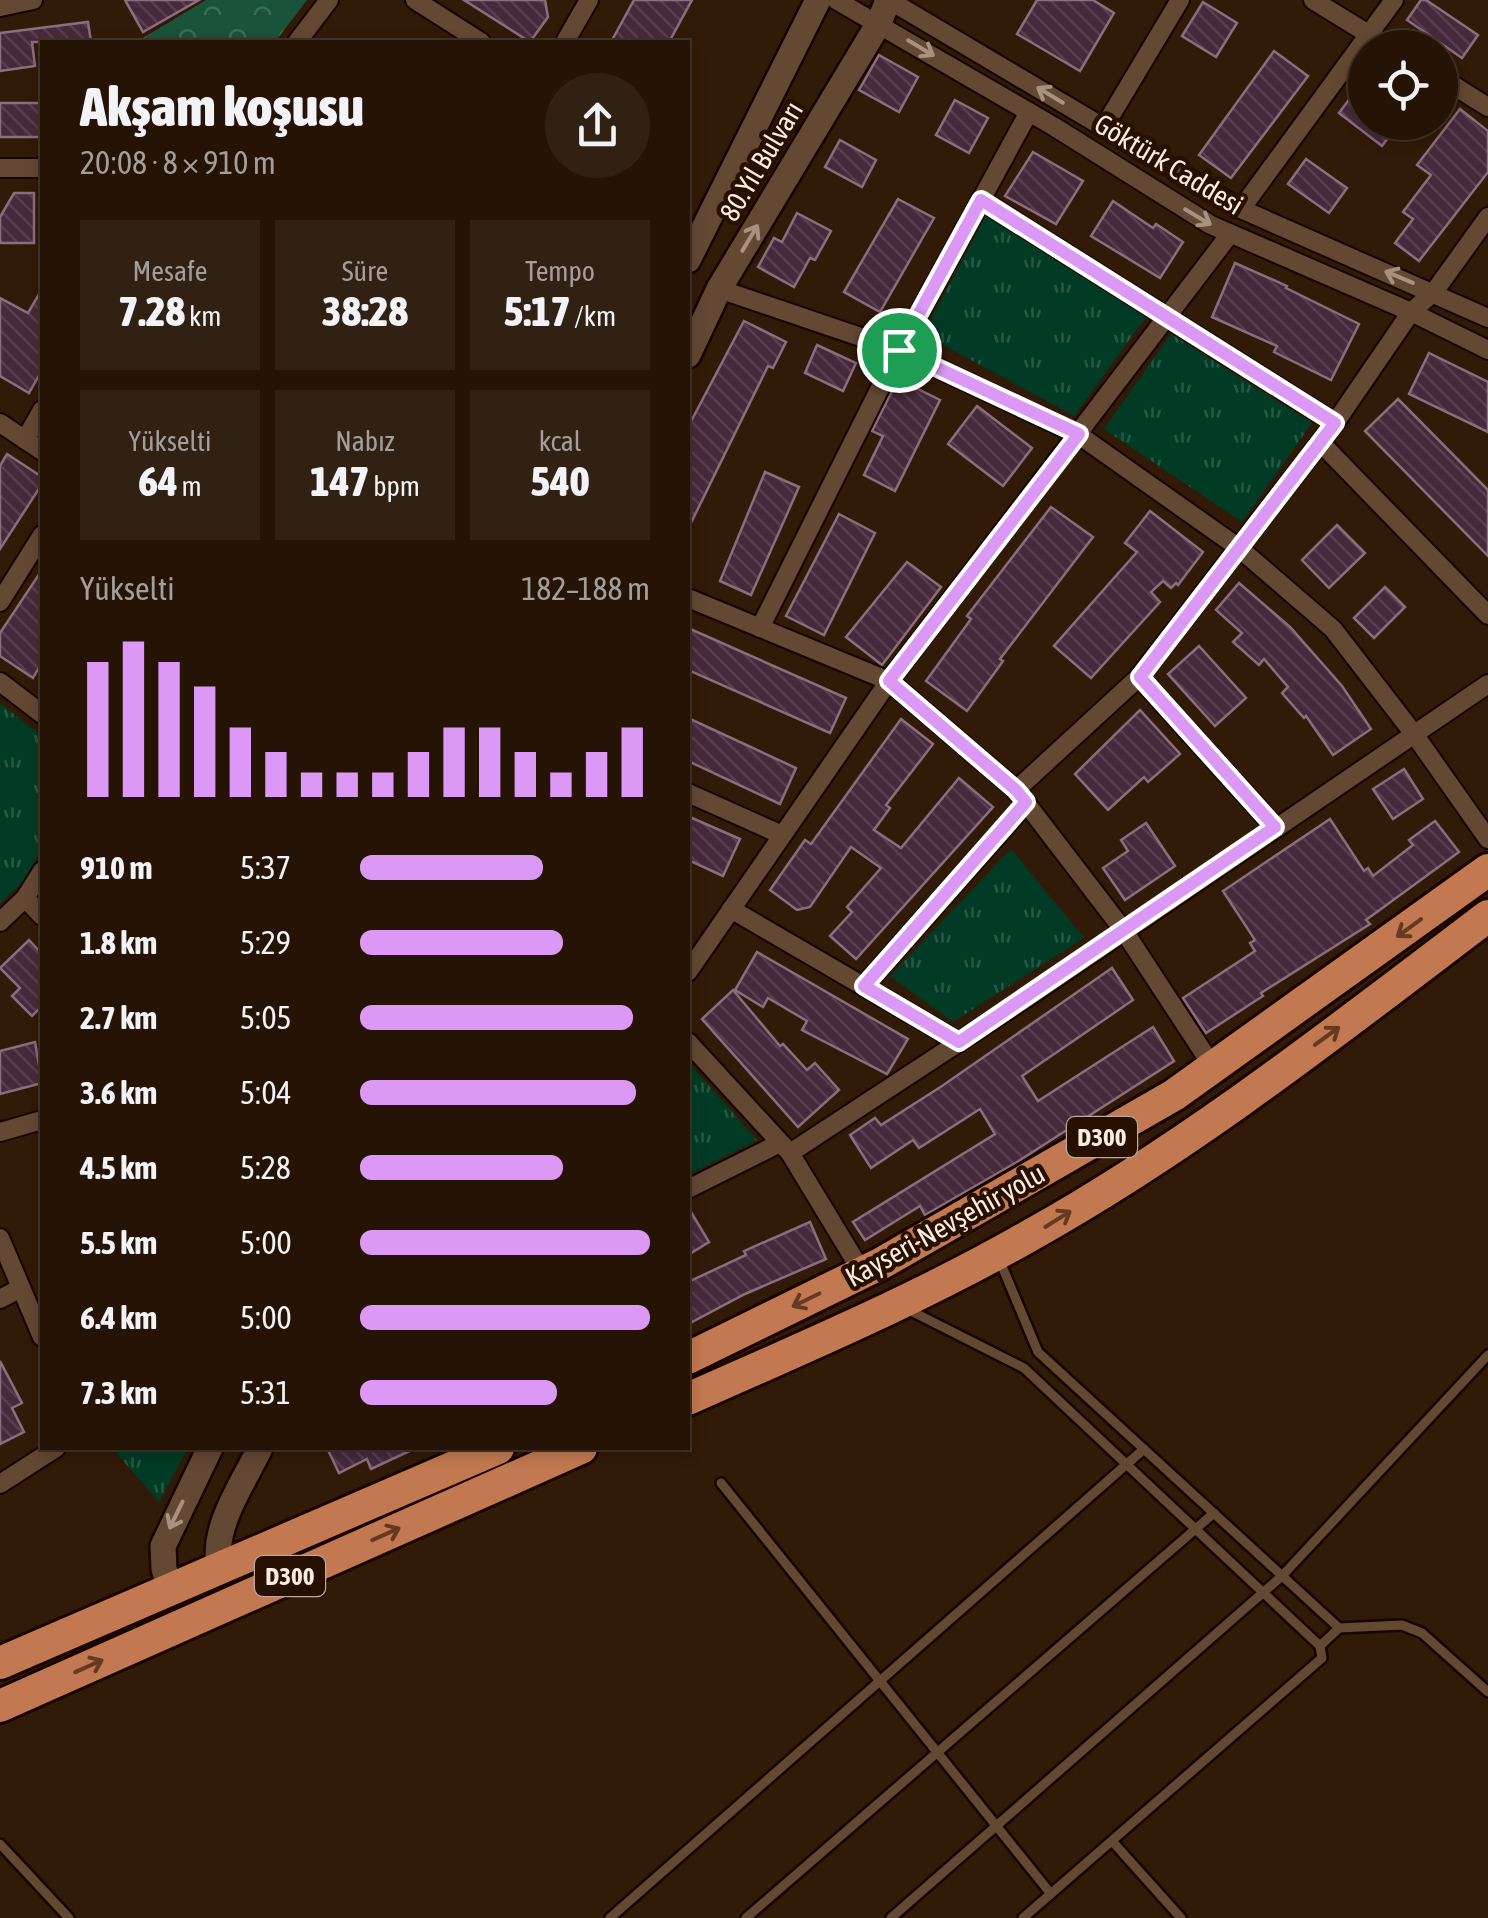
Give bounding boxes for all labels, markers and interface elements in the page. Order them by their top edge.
map controls [1348,30,1458,140]
button: locate [1348,30,1458,140]
one-way arrow [906,38,935,58]
button: share [545,73,650,178]
text: Akşam koşusu [80,75,364,138]
one-way arrow [1036,85,1065,105]
street label: 80.Yıl Bulvarı [713,96,809,226]
street label: Göktürk Caddesi [1089,107,1249,221]
text: 20:08 · 8 × 910 m [80,144,276,181]
one-way arrow [1183,207,1212,227]
one-way arrow [740,224,760,253]
text: Mesafe [133,255,207,287]
text: Süre [342,255,388,287]
text: Tempo [525,255,595,287]
one-way arrow [1385,267,1415,285]
text: 7.28 [118,287,185,335]
text: 38:28 [322,287,408,335]
text: 5:17 [504,287,570,335]
text: km [185,300,222,332]
text: /km [570,300,616,332]
pin [857,308,942,393]
icon: arrive [872,323,927,378]
text: Yükselti [129,425,211,457]
text: Nabız [335,425,395,457]
text: kcal [539,425,581,457]
text: 64 [138,457,178,505]
text: 147 [310,457,369,505]
text: 540 [530,457,590,505]
text: m [178,470,202,502]
text: bpm [369,470,420,502]
text: Yükselti [80,570,175,607]
text: 182–188 m [521,570,650,607]
text: 910 m [80,849,153,886]
text: 5:37 [240,849,291,886]
one-way arrow [1396,917,1424,938]
text: 1.8 km [80,924,157,961]
text: 5:29 [240,924,291,961]
text: 2.7 km [80,999,157,1036]
text: 5:05 [240,999,291,1036]
one-way arrow [1313,1026,1340,1047]
text: 3.6 km [80,1074,157,1111]
text: 5:04 [240,1074,291,1111]
road number: D300 [1067,1117,1137,1157]
text: 4.5 km [80,1149,157,1186]
text: 5:28 [240,1149,291,1186]
street label: Kayseri-Nevşehir yolu [840,1157,1050,1293]
one-way arrow [1043,1208,1072,1229]
text: 5.5 km [80,1224,157,1261]
text: 5:00 [240,1224,291,1261]
one-way arrow [792,1291,822,1310]
text: 6.4 km [80,1299,157,1336]
text: 5:00 [240,1299,291,1336]
text: 7.3 km [80,1374,157,1411]
text: 5:31 [240,1374,291,1411]
one-way arrow [166,1500,185,1529]
one-way arrow [370,1524,401,1542]
road number: D300 [255,1556,325,1596]
one-way arrow [73,1655,103,1674]

